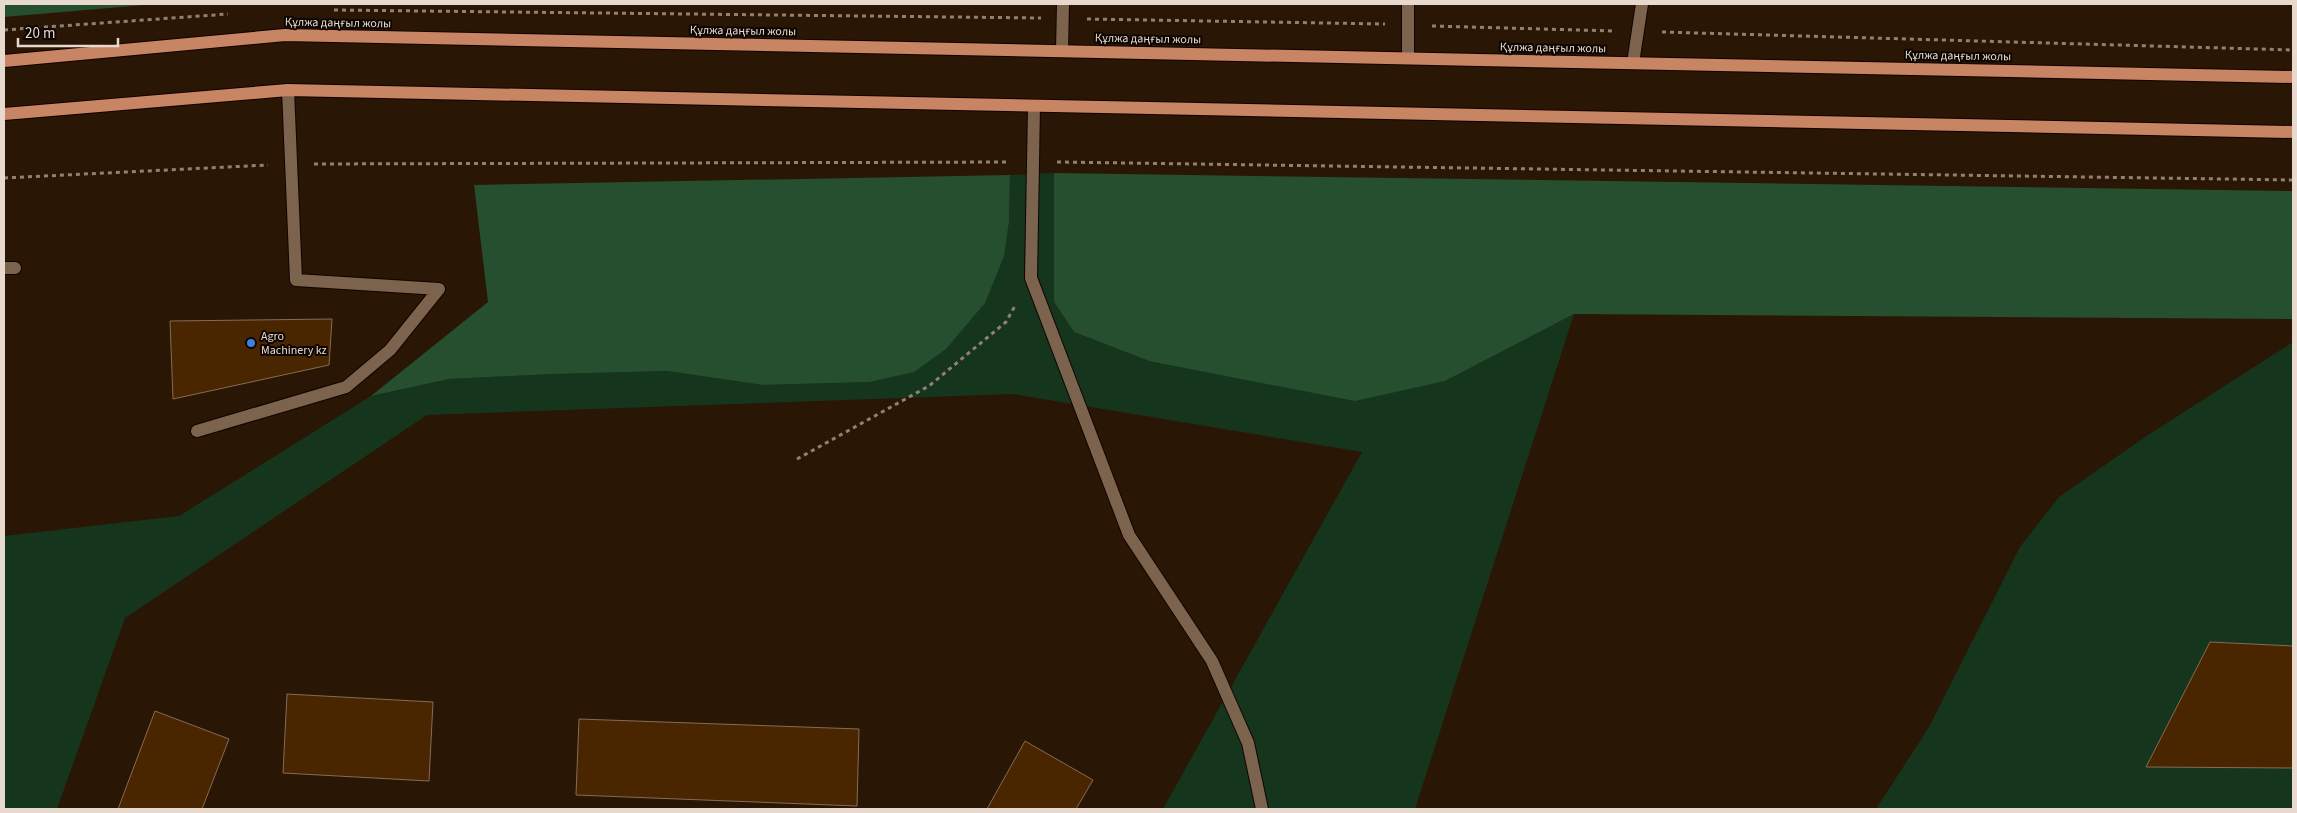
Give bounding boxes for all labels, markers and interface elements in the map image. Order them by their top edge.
street label: Құлжа даңғыл жолы [285,14,391,32]
scale bar [18,15,118,47]
street label: Құлжа даңғыл жолы [690,22,796,40]
text: 20 m [25,23,55,44]
street label: Құлжа даңғыл жолы [1095,30,1201,48]
street label: Құлжа даңғыл жолы [1500,39,1606,57]
street label: Құлжа даңғыл жолы [1905,47,2011,65]
place label: Agro Machinery kz [261,328,327,359]
marker: Agro Machinery kz [245,337,257,349]

